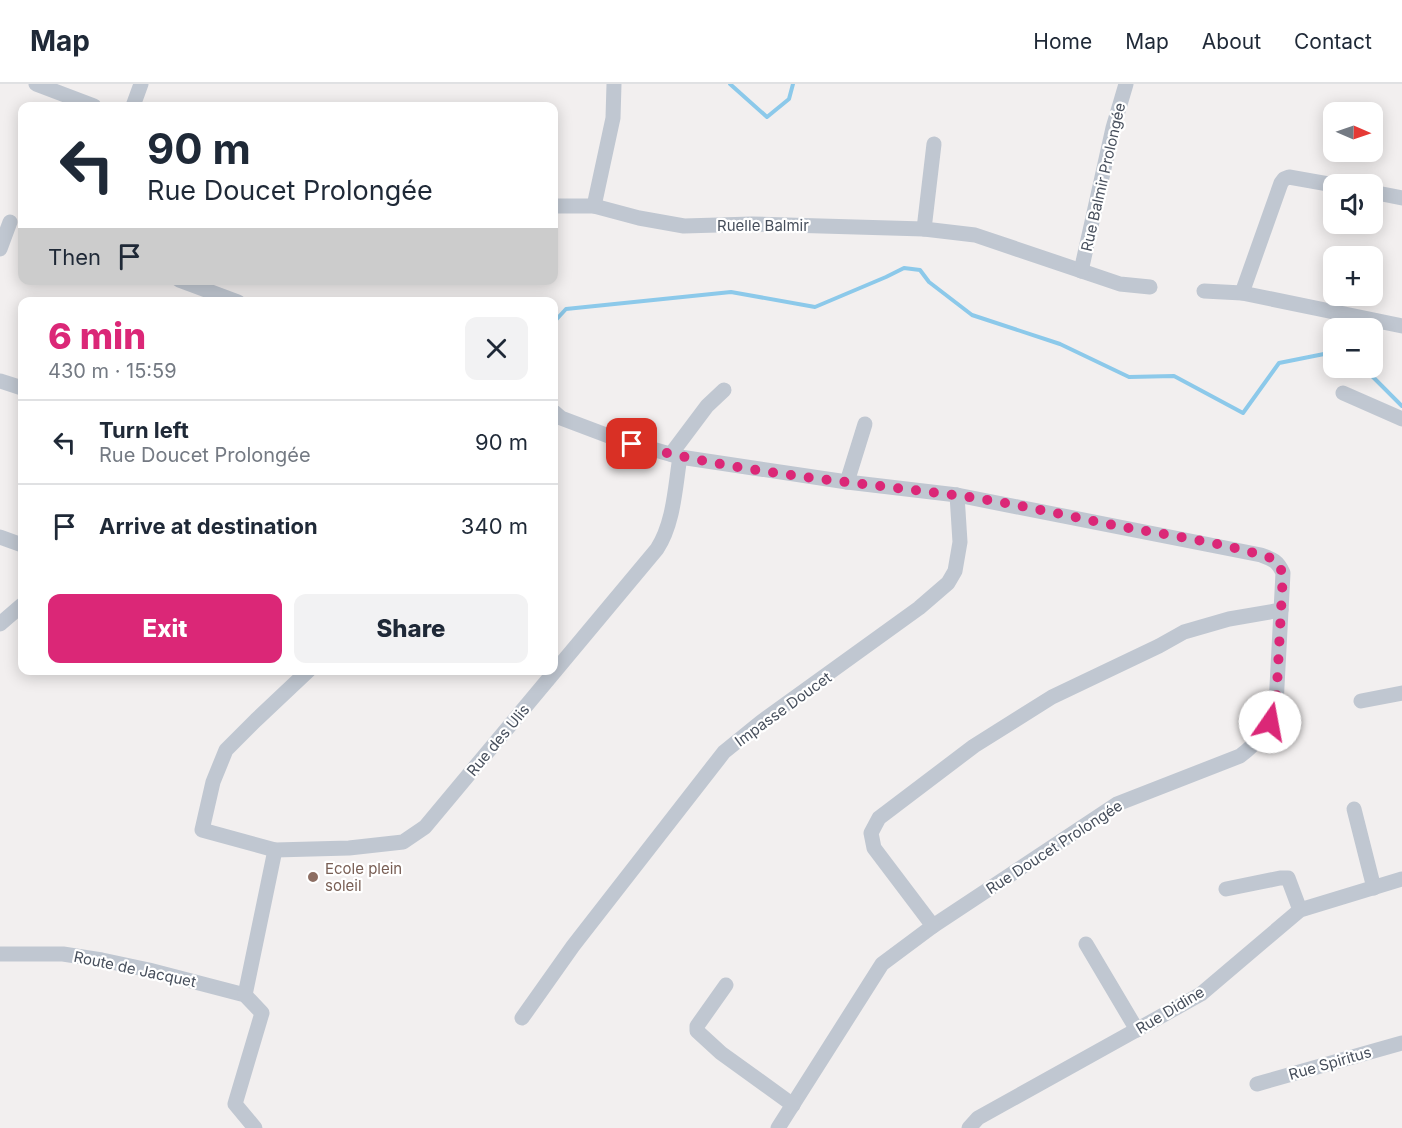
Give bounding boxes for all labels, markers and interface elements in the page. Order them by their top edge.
text: Map [30,24,90,58]
text: Home [1033,29,1092,54]
text: Map [1125,29,1169,54]
text: About [1202,29,1261,54]
text: Contact [1294,29,1372,54]
street label: Rue Balmir Prolongée [1077,101,1129,253]
north arrow [1323,102,1383,162]
map controls [1323,102,1383,378]
text: 90 m [147,123,251,174]
icon: left [48,126,126,204]
text: Rue Doucet Prolongée [147,174,433,207]
button: sound [1323,174,1383,234]
street label: Ruelle Balmir [717,216,809,235]
icon: arrive [113,240,146,273]
text: Then [48,244,101,270]
button: + [1323,246,1383,306]
text: 6 min [48,314,146,358]
button: close [465,317,528,380]
button: − [1323,318,1383,378]
text: 430 m · 15:59 [48,359,177,383]
text: Turn left [99,417,189,443]
pin [606,418,657,469]
icon: left [48,426,81,459]
icon: arrive [615,427,648,460]
text: 90 m [475,429,528,455]
text: Rue Doucet Prolongée [99,443,311,467]
icon: arrive [48,510,81,543]
text: Arrive at destination [99,513,318,539]
text: 340 m [461,513,528,539]
button: Exit [48,594,282,663]
button: Share [294,594,528,663]
street label: Impasse Doucet [731,668,835,750]
position arrow [1238,690,1302,754]
street label: Rue des Ulis [462,700,534,780]
street label: Rue Doucet Prolongée [982,796,1126,898]
place label: Ecole plein soleil [325,859,402,895]
marker: Ecole plein soleil [306,870,320,884]
street label: Route de Jacquet [72,947,198,991]
street label: Rue Didine [1132,982,1208,1038]
street label: Rue Spiritus [1286,1042,1374,1084]

